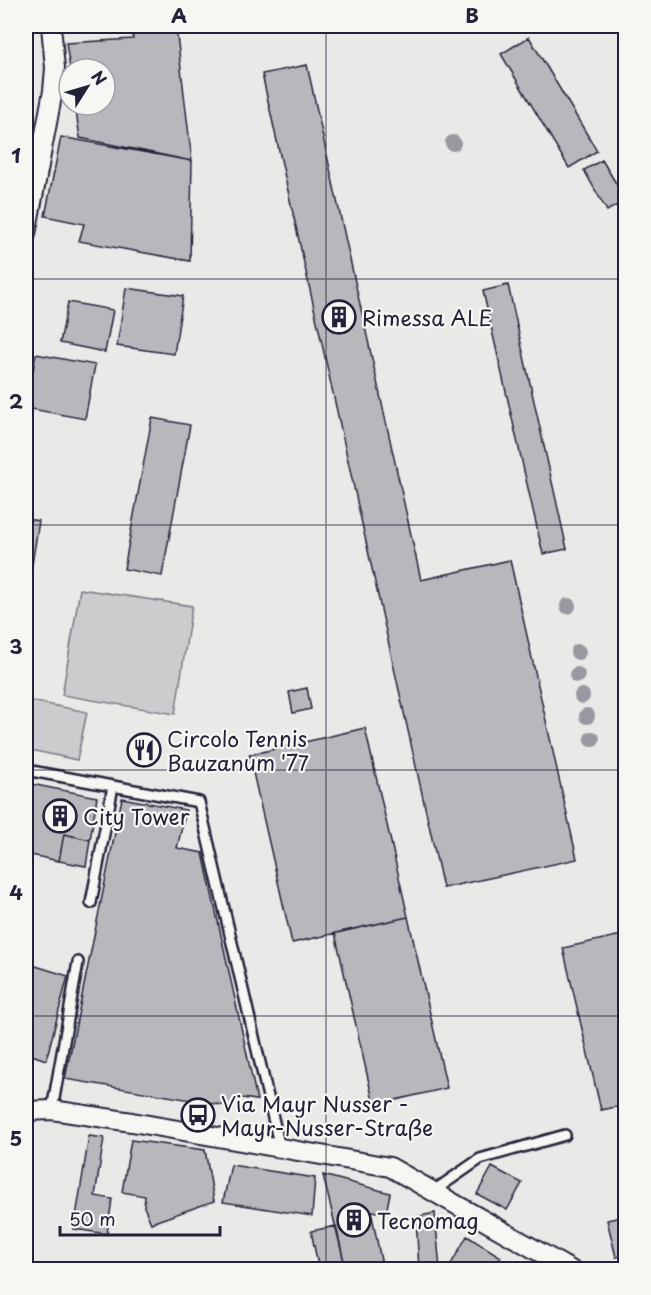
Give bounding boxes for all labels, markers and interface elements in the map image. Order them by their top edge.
text: A [171,0,187,30]
text: B [465,0,479,30]
north arrow [57,57,117,117]
text: N [86,65,113,90]
text: 1 [11,140,21,170]
building icon: Rimessa ALE [321,299,357,335]
place label: Rimessa ALE [362,301,492,333]
text: 2 [9,386,23,416]
text: 3 [9,631,23,661]
place label: Circolo Tennis Bauzanum '77 [167,722,309,778]
restaurant icon: Circolo Tennis Bauzanum '77 [126,732,162,768]
building icon: City Tower [42,798,78,834]
place label: City Tower [83,800,190,832]
text: 4 [9,877,23,907]
place label: Via Mayr Nusser - Mayr-Nusser-Straße [221,1087,433,1143]
bus stop icon: Via Mayr Nusser - Mayr-Nusser-Straße [180,1097,216,1133]
text: 5 [10,1123,22,1153]
scale bar [60,1199,220,1237]
building icon: Tecnomag [336,1202,372,1238]
place label: Tecnomag [377,1204,479,1236]
text: 50 m [69,1205,116,1232]

